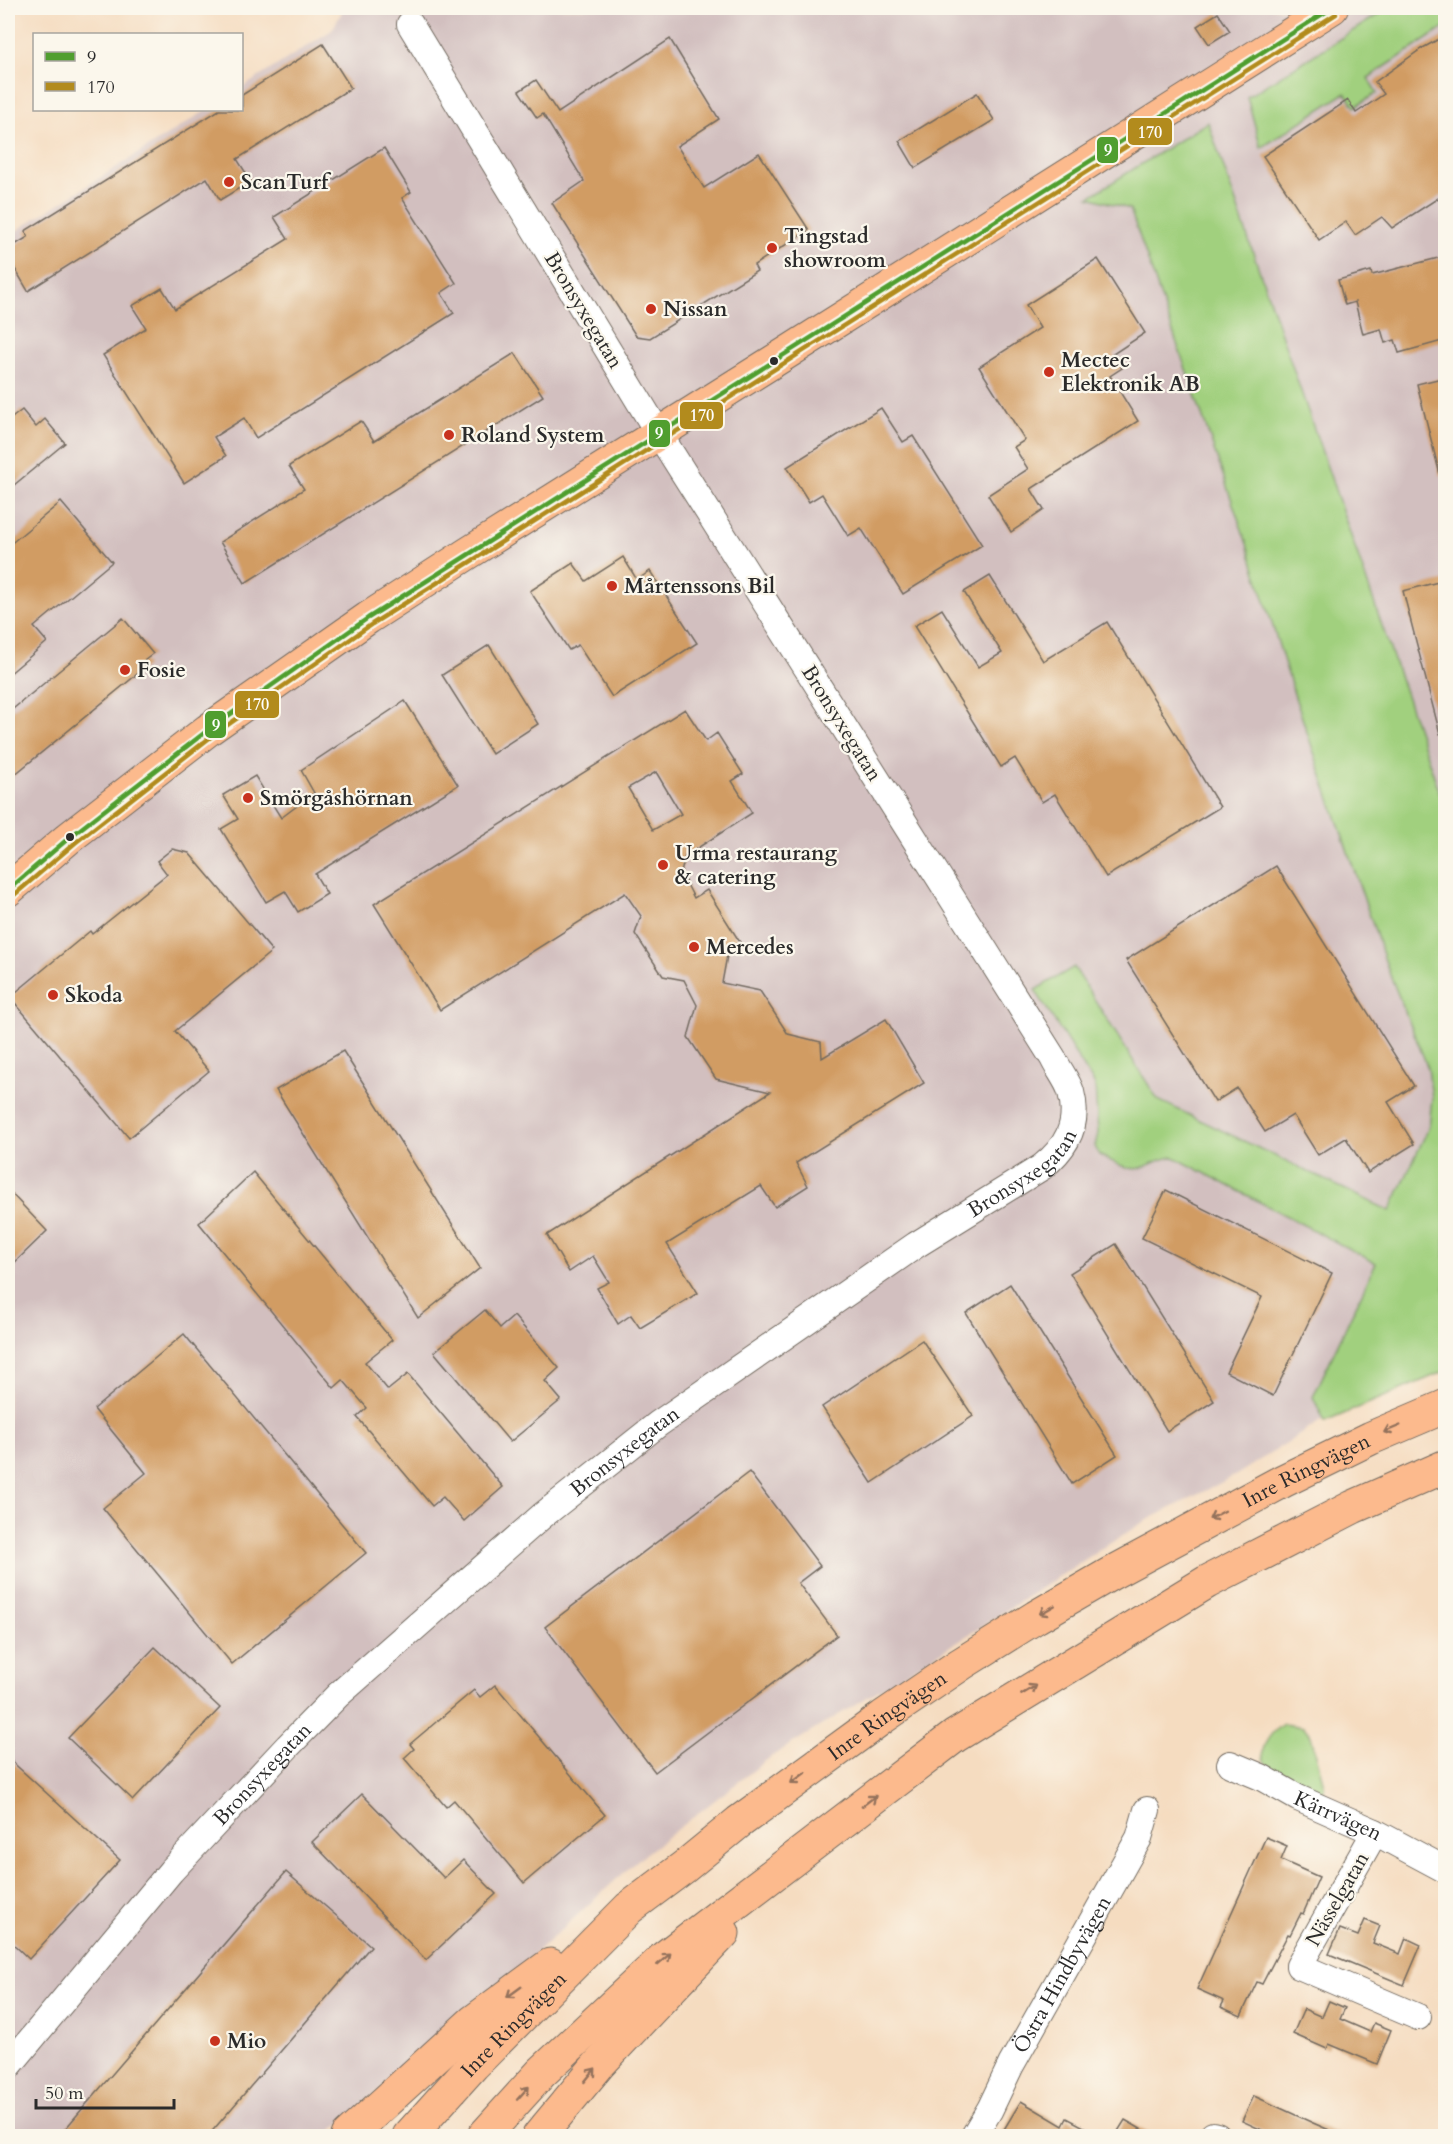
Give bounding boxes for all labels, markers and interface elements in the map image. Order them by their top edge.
legend [33,33,243,111]
text: 9 [87,45,96,70]
text: 170 [87,75,115,100]
line badge: 170 [1127,117,1173,146]
text: 170 [1138,122,1162,144]
line badge: 9 [1096,136,1119,164]
text: 9 [1104,140,1112,162]
place label: ScanTurf [241,168,332,197]
marker: ScanTurf [222,175,236,189]
place label: Tingstad showroom [784,222,886,275]
marker: Tingstad showroom [765,241,779,255]
street label: Bronsyxegatan [537,246,630,374]
place label: Nissan [663,295,728,324]
marker: Nissan [644,302,658,316]
place label: Mectec Elektronik AB [1061,346,1200,399]
unlabelled marker [768,355,780,367]
marker: Mectec Elektronik AB [1042,365,1056,379]
line badge: 170 [679,401,724,430]
text: 170 [690,405,714,427]
line badge: 9 [648,419,671,448]
place label: Roland System [461,421,605,450]
text: 9 [655,423,663,445]
marker: Roland System [442,428,456,442]
place label: Mårtenssons Bil [624,572,775,601]
marker: Mårtenssons Bil [605,579,619,593]
place label: Fosie [137,656,186,685]
street label: Bronsyxegatan [794,660,889,787]
marker: Fosie [118,663,132,677]
line badge: 170 [234,690,280,719]
text: 170 [245,694,269,716]
line badge: 9 [204,710,227,739]
text: 9 [212,715,220,737]
place label: Smörgåshörnan [260,784,413,813]
marker: Smörgåshörnan [241,791,255,805]
unlabelled marker [64,831,76,843]
place label: Urma restaurang & catering [675,839,838,892]
marker: Urma restaurang & catering [656,858,670,872]
place label: Mercedes [706,933,794,962]
marker: Mercedes [687,940,701,954]
place label: Skoda [65,981,123,1010]
marker: Skoda [46,988,60,1002]
street label: Bronsyxegatan [962,1125,1084,1225]
street label: Bronsyxegatan [564,1399,685,1503]
one-way arrow [1383,1424,1401,1435]
street label: Inre Ringvägen [1237,1427,1375,1515]
one-way arrow [1209,1509,1226,1521]
one-way arrow [1039,1605,1056,1617]
street label: Inre Ringvägen [822,1664,953,1768]
one-way arrow [1020,1684,1037,1696]
street label: Bronsyxegatan [207,1716,318,1832]
one-way arrow [791,1772,807,1785]
street label: Kärrvägen [1289,1784,1387,1848]
one-way arrow [860,1795,876,1808]
street label: Nässelgatan [1299,1847,1376,1952]
street label: Östra Hindbyvägen [1007,1891,1118,2059]
one-way arrow [656,1952,672,1965]
street label: Inre Ringvägen [454,1965,573,2084]
one-way arrow [506,1986,522,1998]
place label: Mio [227,2027,266,2056]
marker: Mio [208,2034,222,2048]
one-way arrow [583,2068,597,2083]
scale bar [36,2072,174,2110]
text: 50 m [45,2081,84,2106]
one-way arrow [516,2086,530,2101]

